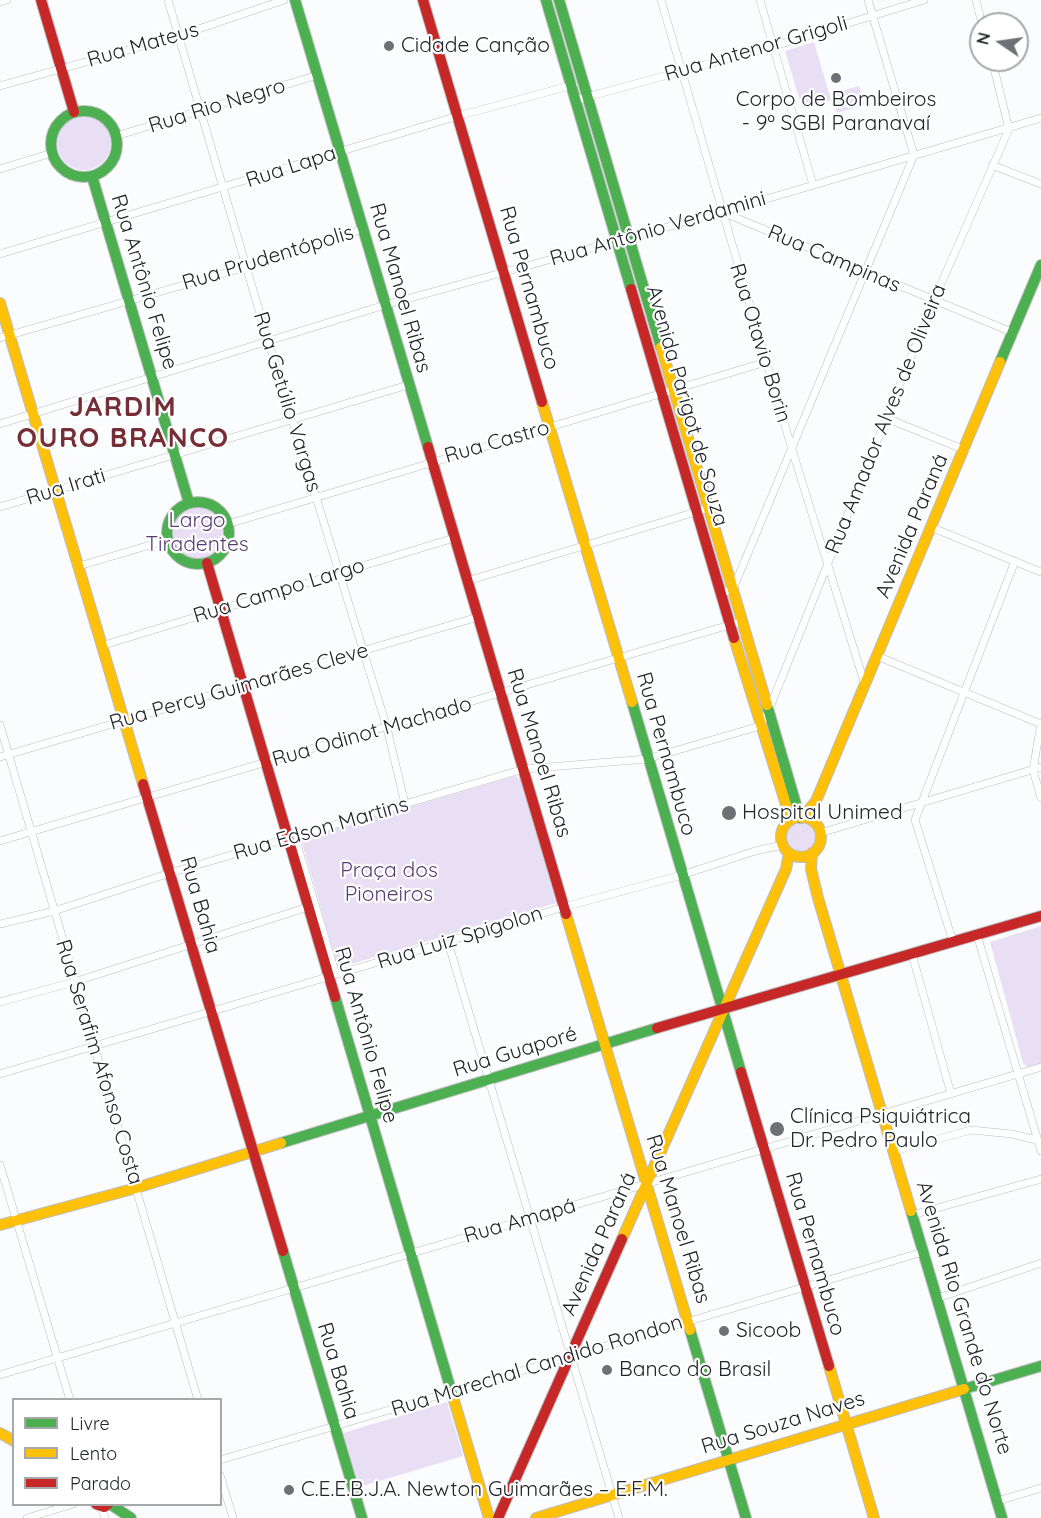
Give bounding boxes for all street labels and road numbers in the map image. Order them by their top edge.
street label: Rua Antenor Grigoli [662,11,850,87]
street label: Rua Mateus [84,17,202,73]
street label: Rua Rio Negro [146,73,288,139]
street label: Rua Lapa [243,141,339,193]
street label: Rua Antônio Verdamini [547,186,769,272]
street label: Rua Antônio Felipe [105,191,183,373]
street label: Rua Manoel Ribas [364,200,436,376]
street label: Rua Pernambuco [494,203,564,373]
street label: Rua Prudentópolis [179,220,357,296]
street label: Rua Campinas [764,220,904,298]
street label: Rua Otavio Borin [724,260,796,426]
street label: Rua Amador Alves de Oliveira [820,280,952,558]
street label: Avenida Parigot de Souza [641,283,733,529]
street label: Rua Getúlio Vargas [248,309,326,495]
street label: Rua Castro [442,415,552,469]
street label: Avenida Paraná [870,450,954,602]
street label: Rua Irati [23,463,109,511]
street label: Rua Campo Largo [190,553,368,629]
street label: Rua Percy Guimarães Cleve [106,638,372,736]
street label: Rua Manoel Ribas [501,665,577,841]
street label: Rua Pernambuco [631,669,701,839]
street label: Rua Odinot Machado [269,691,475,773]
street label: Rua Edson Martins [231,792,411,866]
street label: Rua Bahia [174,854,226,956]
street label: Rua Luiz Spigolon [374,901,546,975]
street label: Rua Serafim Afonso Costa [50,936,148,1188]
street label: Rua Antônio Felipe [329,944,403,1126]
street label: Rua Guaporé [450,1021,580,1083]
street label: Rua Manoel Ribas [640,1131,716,1307]
street label: Avenida Paraná [556,1168,642,1320]
street label: Rua Pernambuco [780,1169,850,1339]
street label: Avenida Rio Grande do Norte [910,1178,1018,1458]
street label: Rua Amapá [461,1193,579,1249]
street label: Rua Marechal Candido Rondon [388,1310,686,1422]
street label: Rua Bahia [311,1320,365,1422]
street label: Rua Souza Naves [698,1386,868,1460]

